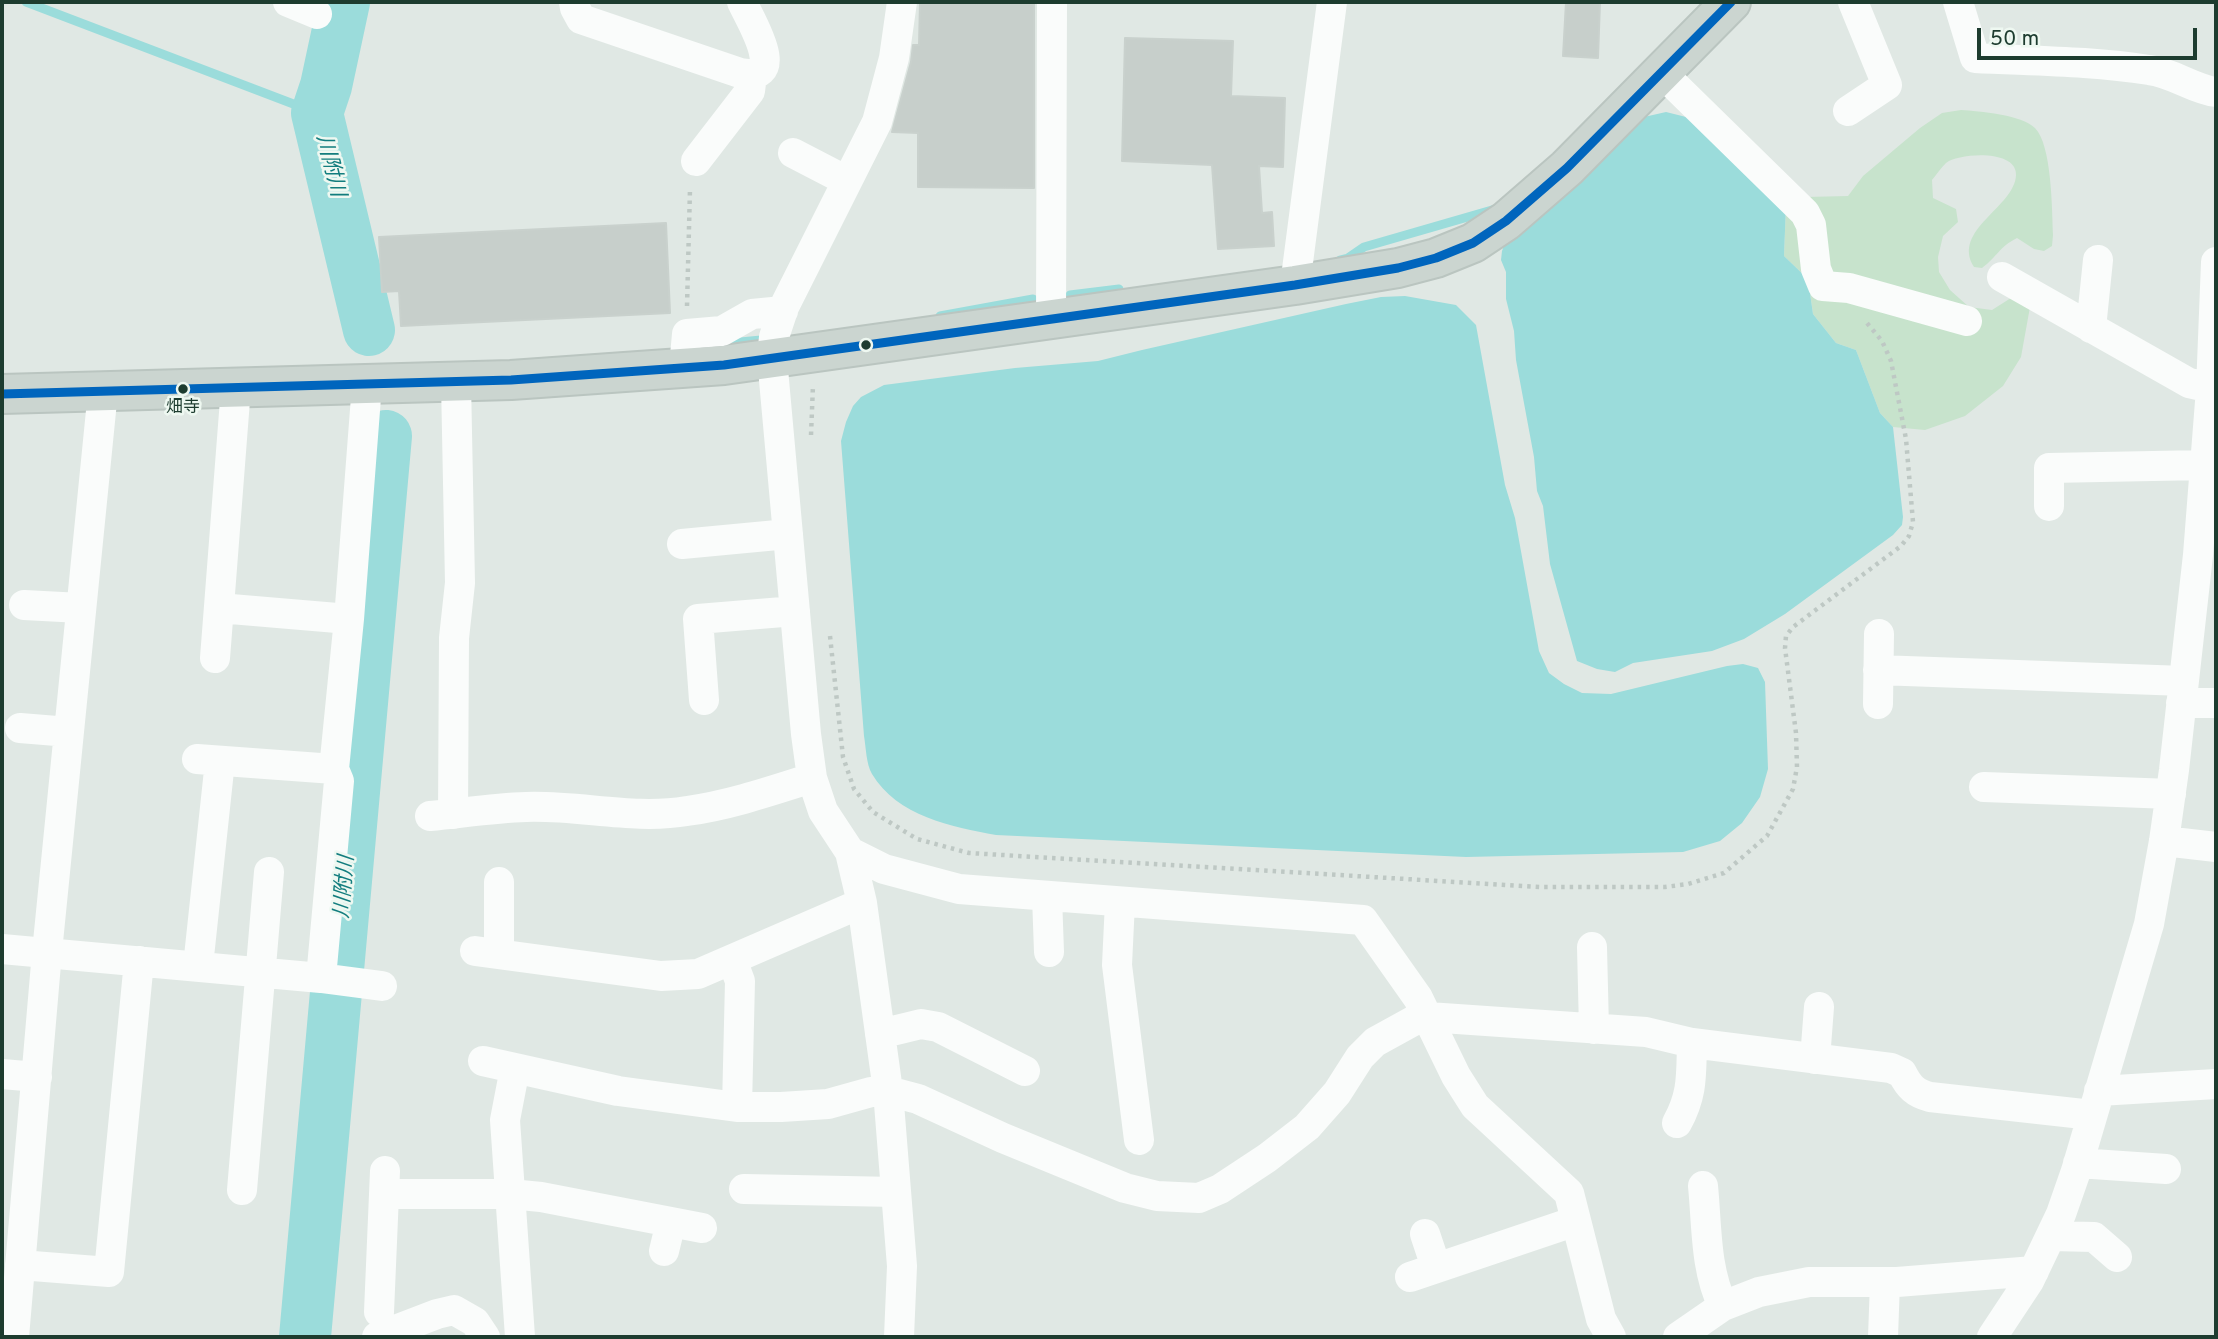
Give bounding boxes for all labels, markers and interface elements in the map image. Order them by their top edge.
scale bar [1980,14,2200,58]
text: 50 m [1990,26,2039,53]
water label: 川附川 [309,132,349,200]
unlabelled marker [859,338,873,352]
marker: 畑寺 [176,382,190,396]
place label: 畑寺 [166,399,200,419]
water label: 川附川 [331,855,361,919]

